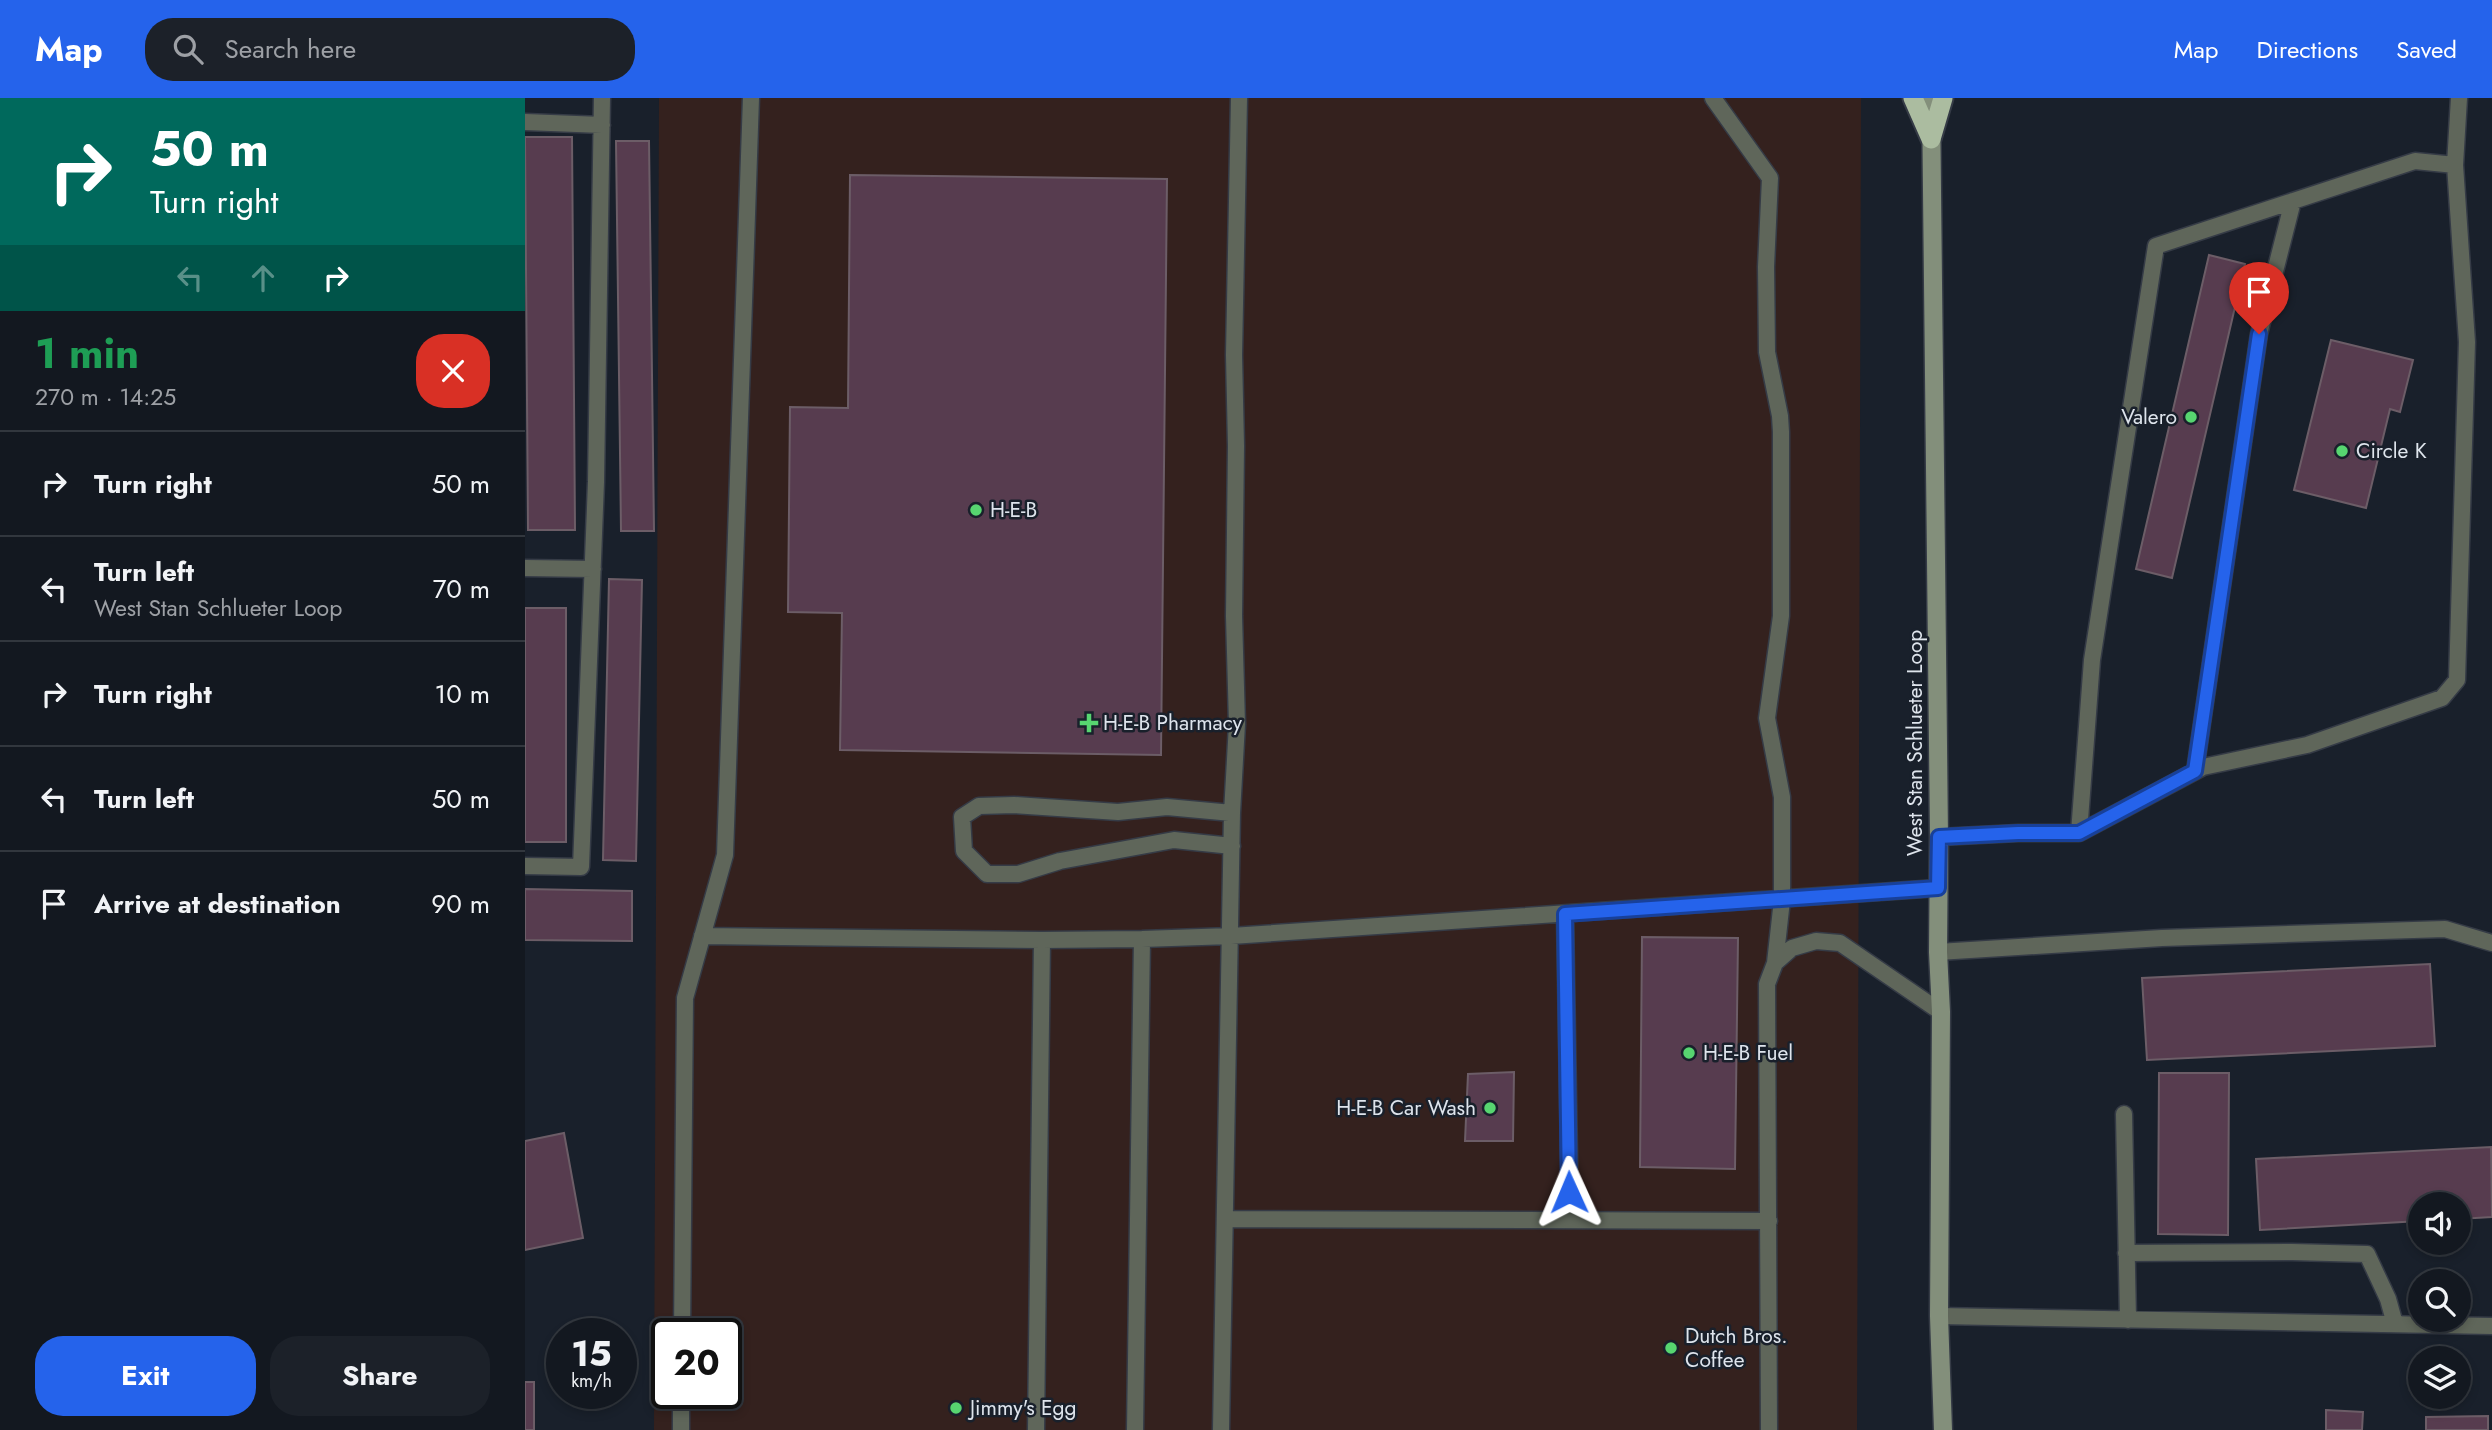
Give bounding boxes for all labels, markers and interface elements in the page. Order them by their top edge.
search box [145,18,635,81]
text: Map [35,26,103,73]
icon: search [169,30,207,68]
text: Search here [225,30,356,68]
text: Map [2174,32,2219,67]
text: Directions [2257,32,2358,67]
text: Saved [2396,32,2457,67]
text: 50 m [150,114,269,184]
icon: right [35,126,126,217]
text: Turn right [150,179,279,225]
icon: left [171,259,209,297]
icon: ahead [244,259,282,297]
icon: right [317,259,355,297]
pin [2229,262,2289,334]
icon: arrive [2240,273,2278,311]
text: 1 min [35,323,139,384]
button: close [416,334,490,408]
text: 270 m · 14:25 [35,380,176,414]
place label: Valero [2121,402,2177,432]
marker: Valero [2183,409,2199,425]
place label: Circle K [2356,436,2427,466]
marker: Circle K [2334,443,2350,459]
icon: right [35,465,73,503]
text: Turn right [94,465,212,503]
text: 50 m [432,465,490,503]
place label: H-E-B [990,495,1037,525]
marker: H-E-B [968,502,984,518]
text: Turn left [94,553,194,591]
icon: left [35,570,73,608]
text: 70 m [433,570,490,608]
text: West Stan Schlueter Loop [94,591,342,625]
street label: West Stan Schlueter Loop [1900,630,1930,856]
icon: right [35,675,73,713]
text: Turn right [94,675,212,713]
text: 10 m [435,675,490,713]
place label: H-E-B Pharmacy [1103,708,1243,738]
marker: H-E-B Pharmacy [1081,715,1097,731]
icon: left [35,780,73,818]
text: Turn left [94,780,194,818]
text: 50 m [432,780,490,818]
icon: arrive [35,885,73,923]
text: Arrive at destination [94,885,341,923]
text: 90 m [431,885,490,923]
place label: H-E-B Fuel [1703,1038,1793,1068]
marker: H-E-B Fuel [1681,1045,1697,1061]
place label: H-E-B Car Wash [1336,1093,1476,1123]
marker: H-E-B Car Wash [1482,1100,1498,1116]
position arrow [1532,1155,1606,1229]
map controls [2408,1192,2471,1409]
button: sound [2408,1192,2471,1255]
button: search [2408,1269,2471,1332]
speed limit sign: 20 [651,1318,742,1409]
place label: Dutch Bros. Coffee [1685,1321,1788,1375]
text: 15 [571,1329,612,1379]
button: Exit [35,1336,256,1416]
button: Share [270,1336,490,1416]
marker: Dutch Bros. Coffee [1663,1340,1679,1356]
button: layers [2408,1346,2471,1409]
text: km/h [571,1368,612,1394]
place label: Jimmy's Egg [967,1393,1077,1423]
marker: Jimmy's Egg [948,1400,964,1416]

